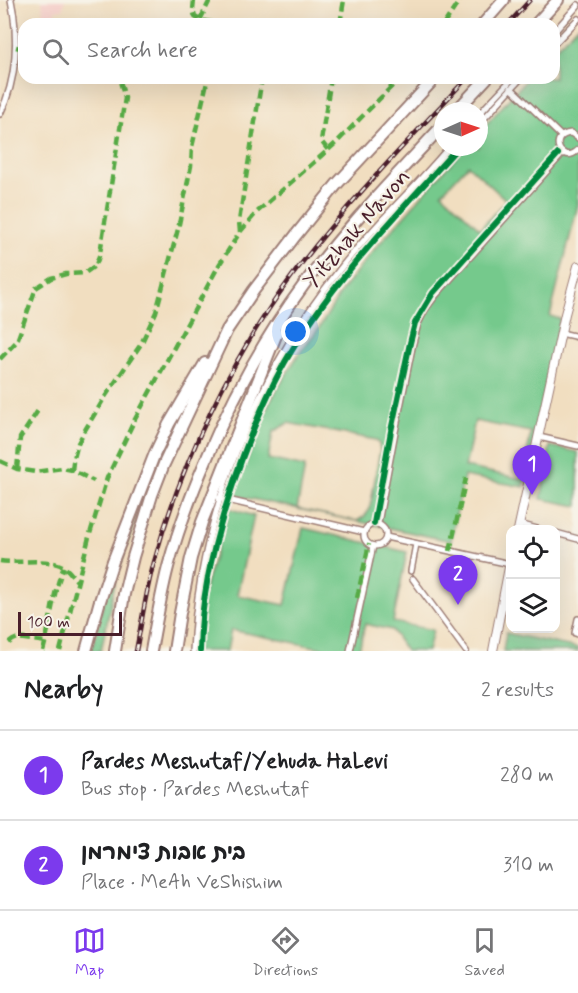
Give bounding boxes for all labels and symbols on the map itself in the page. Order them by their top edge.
north arrow [434,102,488,156]
street label: Yitzhak Navon [296,162,418,296]
your location [281,317,310,346]
pin: 1 [512,446,552,495]
pin: 2 [438,556,478,605]
scale bar [18,609,122,636]

